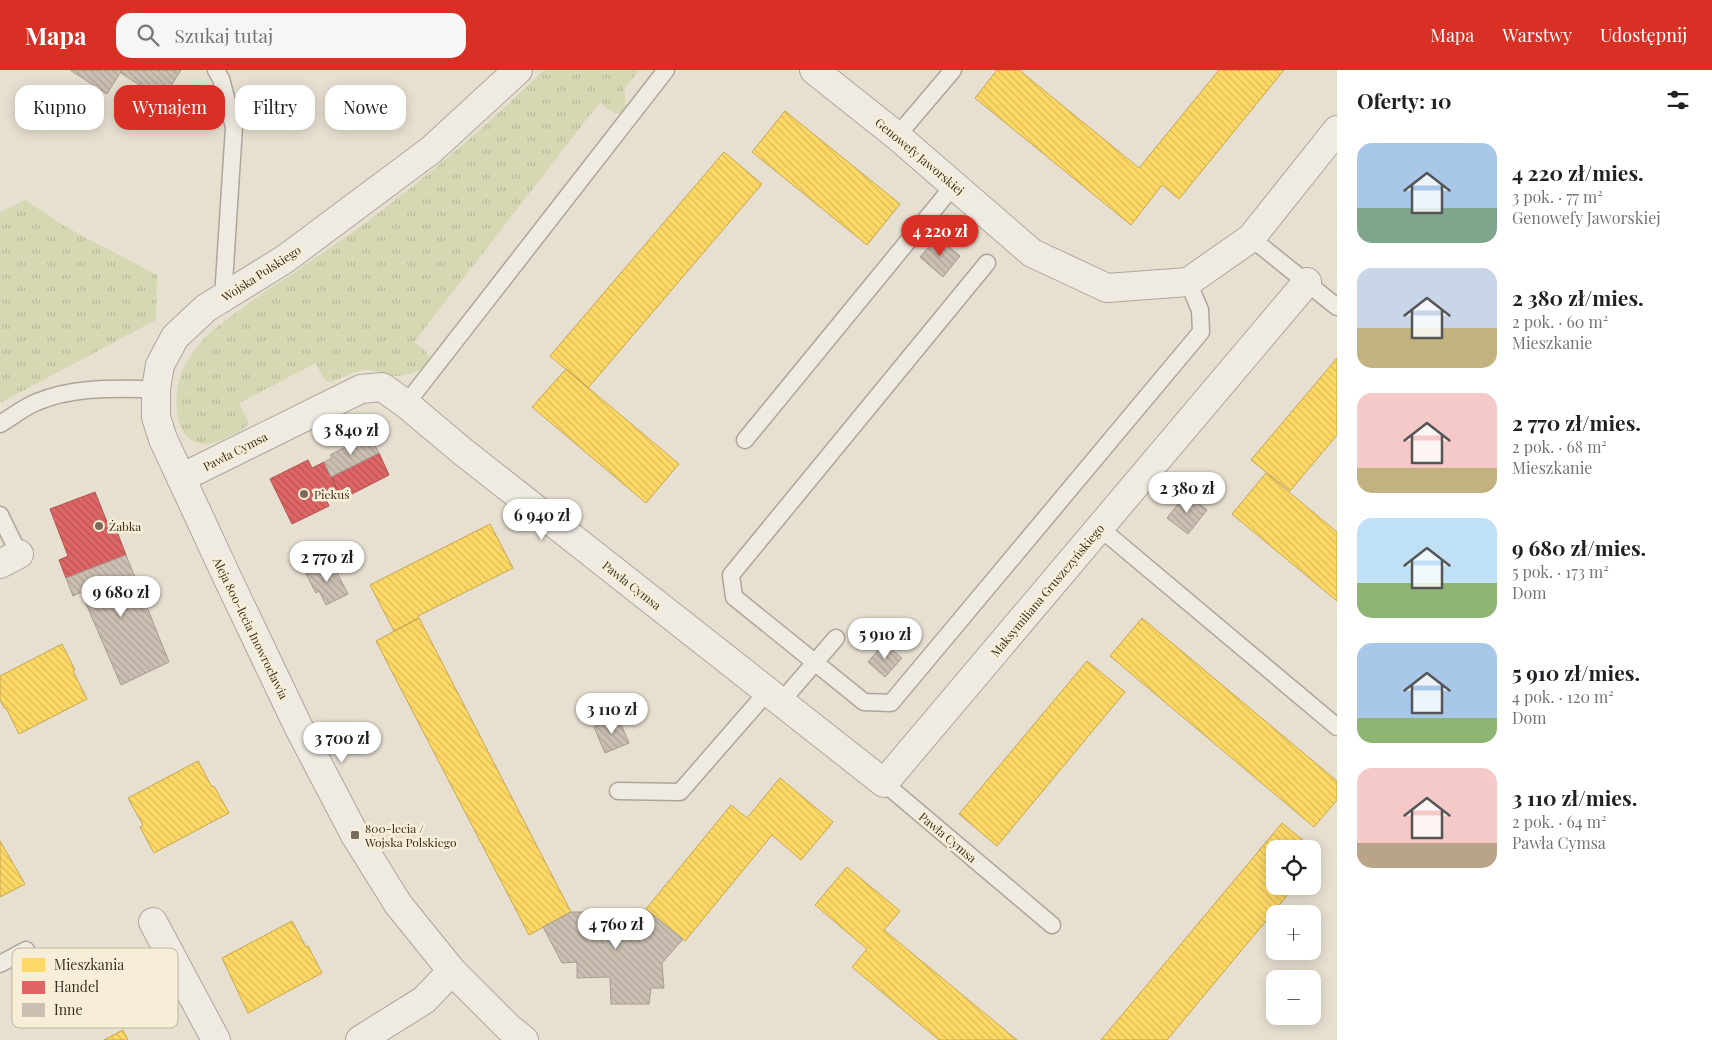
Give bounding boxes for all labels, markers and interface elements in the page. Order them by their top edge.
search box [116,13,466,58]
text: Mapa [25,19,86,51]
icon: search [134,21,162,49]
text: Szukaj tutaj [174,22,273,48]
text: Mapa [1430,23,1474,47]
text: Warstwy [1502,23,1572,47]
text: Udostępnij [1600,23,1687,47]
chip: Kupno [15,85,104,130]
chip: Wynajem [114,85,225,130]
chip: Filtry [235,85,315,130]
chip: Nowe [325,85,406,130]
text: Oferty: 10 [1357,86,1452,114]
icon: filters [1664,86,1692,114]
street label: Genowefy Jaworskiej [872,114,968,198]
text: 4 220 zł/mies. [1512,158,1644,186]
icon: home [1397,163,1457,223]
text: 3 pok. · 77 m² [1512,186,1603,207]
text: Genowefy Jaworskiej [1512,207,1661,228]
pin: 4 220 zł [888,214,992,257]
text: 4 220 zł [912,220,968,241]
street label: Wojska Polskiego [217,241,304,305]
text: 2 380 zł/mies. [1512,283,1644,311]
icon: home [1397,288,1457,348]
text: 2 pok. · 60 m² [1512,311,1608,332]
text: Mieszkanie [1512,332,1592,353]
text: 2 770 zł/mies. [1512,408,1641,436]
icon: home [1397,413,1457,473]
pin: 3 840 zł [299,414,403,456]
text: 3 840 zł [323,419,379,440]
street label: Pawła Cymsa [200,428,270,474]
text: 2 pok. · 68 m² [1512,436,1607,457]
text: Mieszkanie [1512,457,1592,478]
pin: 2 380 zł [1135,472,1239,514]
text: 2 380 zł [1159,477,1215,498]
place label: Piekuś [314,486,350,502]
marker: Piekuś [298,488,310,500]
pin: 6 940 zł [490,498,594,541]
text: 6 940 zł [514,504,570,525]
place label: Żabka [109,518,141,534]
marker: Żabka [93,520,105,532]
street label: Maksymiliana Gruszczyńskiego [987,520,1108,660]
text: 9 680 zł/mies. [1512,533,1646,561]
icon: home [1397,538,1457,598]
pin: 2 770 zł [275,540,379,583]
text: 2 770 zł [300,546,354,567]
street label: Aleja 800-lecia Inowrocławia [209,554,292,701]
street label: Pawła Cymsa [599,557,665,613]
text: 5 pok. · 173 m² [1512,561,1609,582]
pin: 9 680 zł [69,576,173,618]
text: 9 680 zł [92,581,150,602]
text: Dom [1512,582,1547,603]
pin: 5 910 zł [833,618,937,660]
text: 5 910 zł [859,623,911,644]
text: 5 910 zł/mies. [1512,658,1640,686]
icon: home [1397,663,1457,723]
text: 4 pok. · 120 m² [1512,686,1614,707]
pin: 3 110 zł [560,692,664,735]
text: 3 110 zł [587,698,637,719]
text: Dom [1512,707,1547,728]
pin: 3 700 zł [290,722,394,764]
text: 3 700 zł [314,727,370,748]
text: 3 110 zł/mies. [1512,783,1637,811]
icon: home [1397,788,1457,848]
street label: Pawła Cymsa [916,808,980,866]
text: 2 pok. · 64 m² [1512,811,1606,832]
place label: 800-lecia / Wojska Polskiego [364,820,457,850]
marker: 800-lecia / Wojska Polskiego [349,829,361,841]
text: Pawła Cymsa [1512,832,1606,853]
map controls [1266,840,1321,1025]
button: locate [1266,840,1321,895]
button: + [1266,905,1321,960]
pin: 4 760 zł [564,908,668,950]
text: 4 760 zł [589,913,643,934]
legend [12,948,178,1028]
text: Mieszkania [54,955,124,974]
button: − [1266,970,1321,1025]
text: Handel [54,977,99,996]
text: Inne [54,1000,83,1019]

